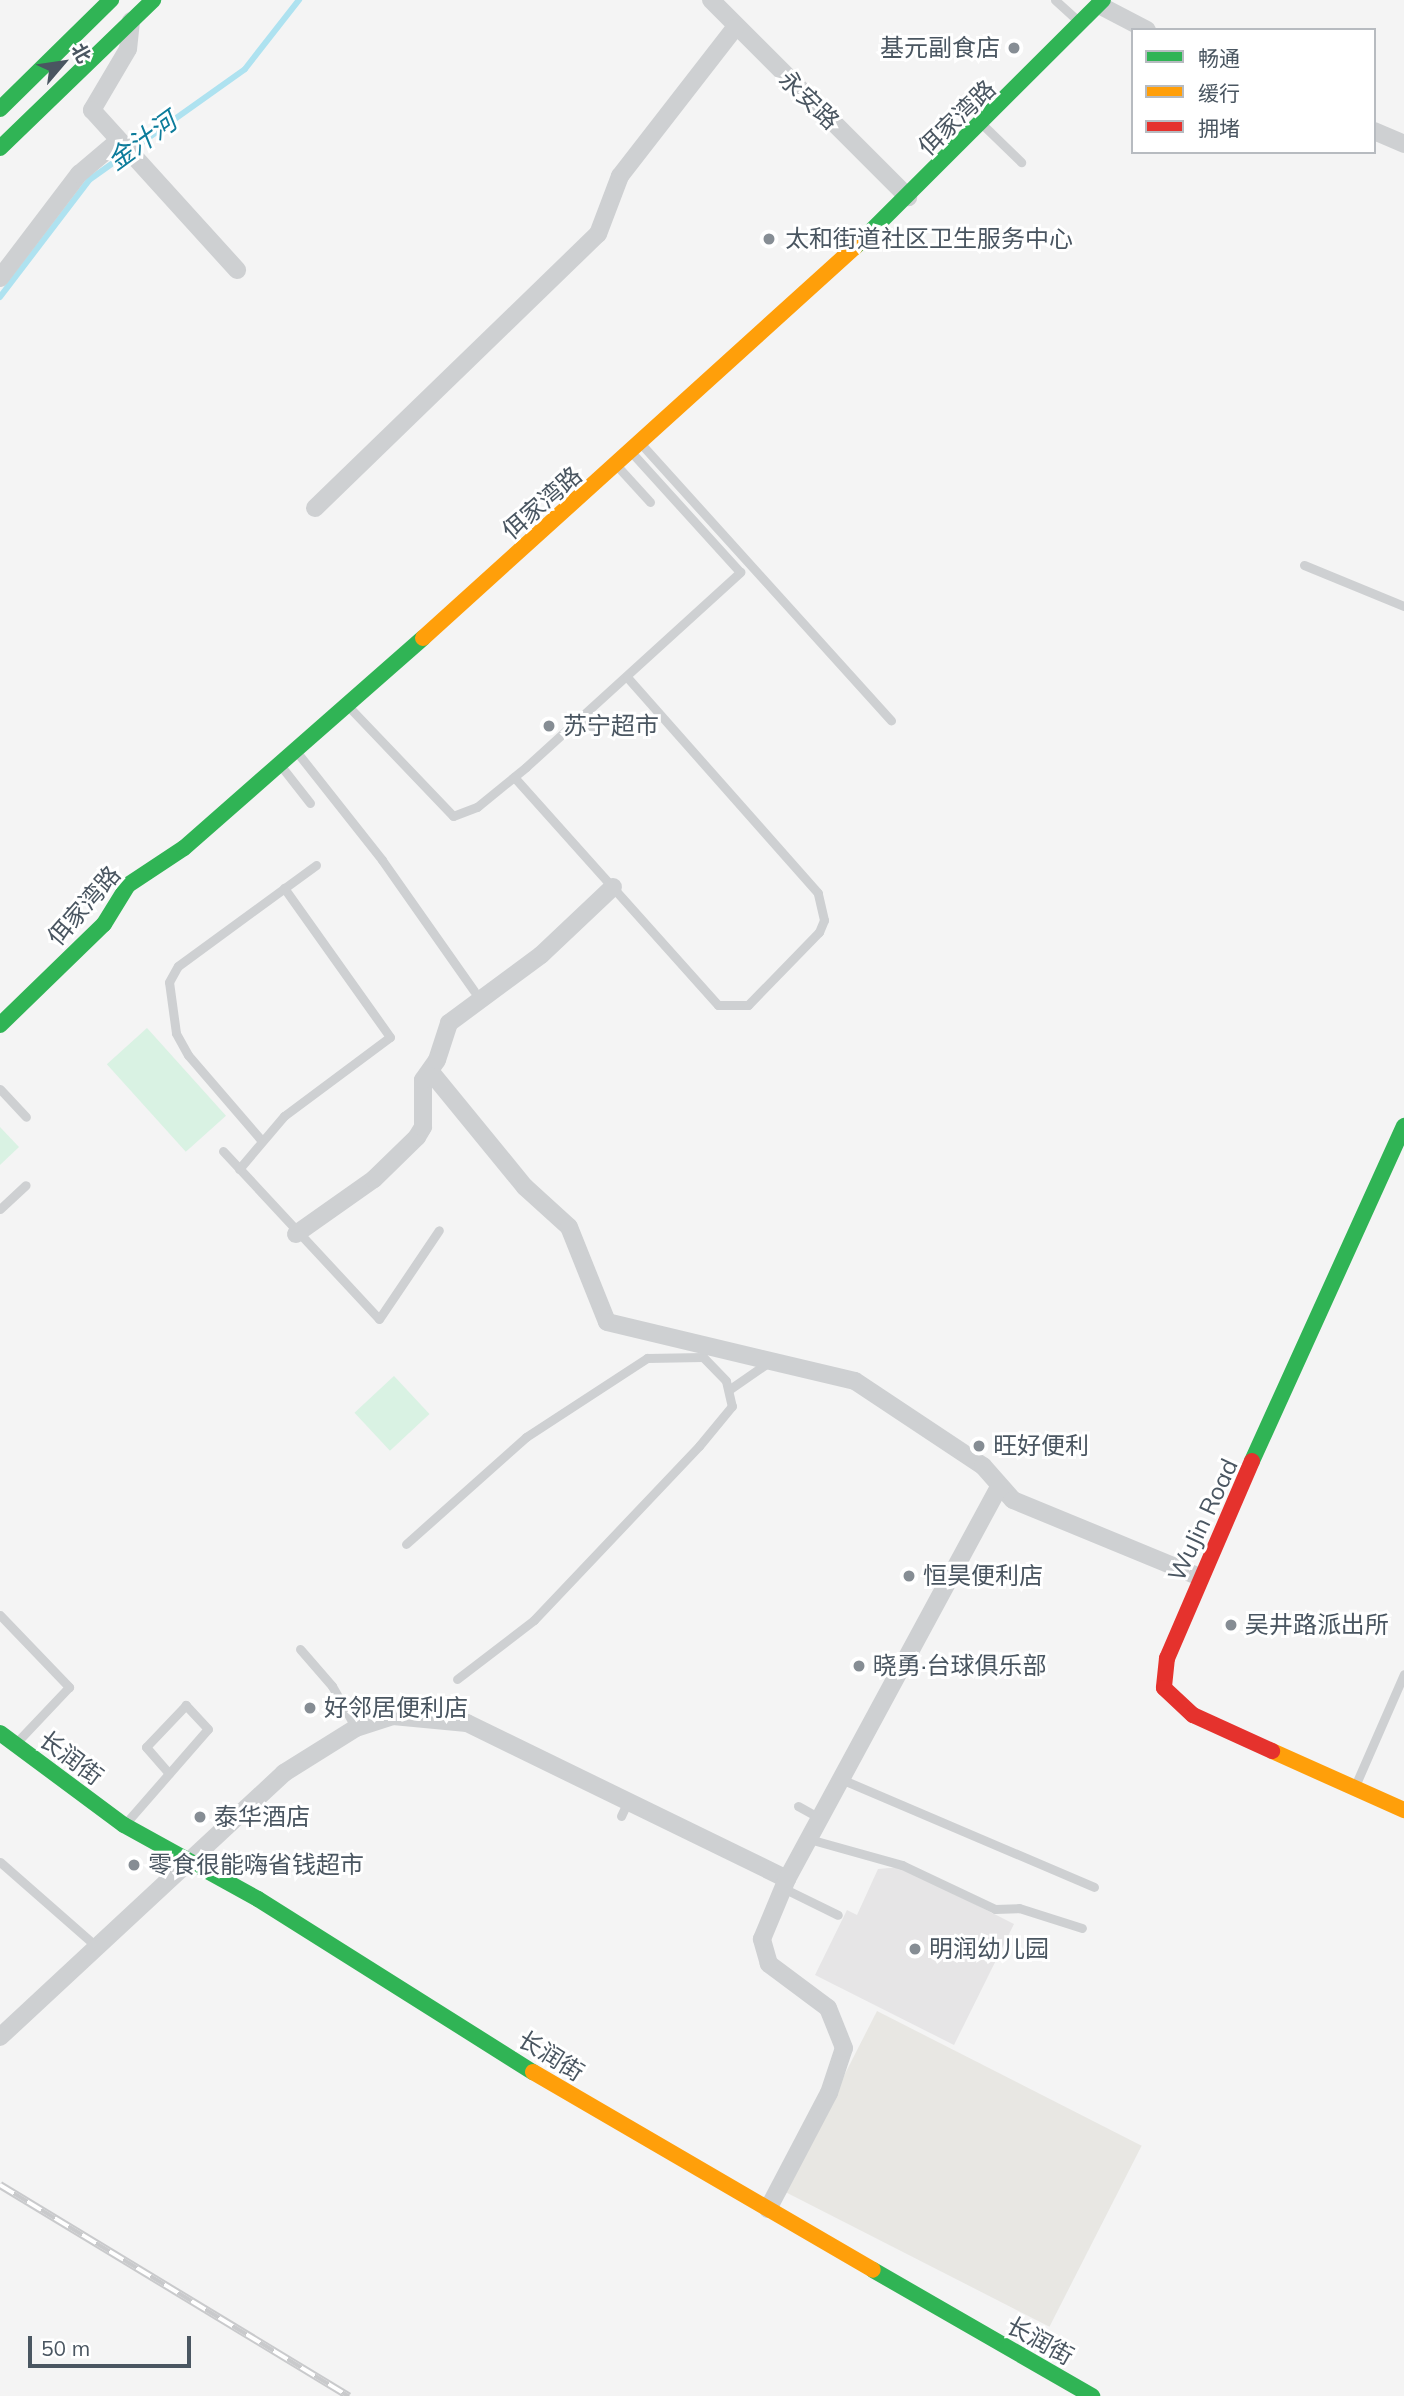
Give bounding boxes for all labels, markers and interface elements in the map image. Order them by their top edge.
north arrow [28,28,98,98]
legend [1131,28,1376,154]
place label: 基元副食店 [880,34,1000,62]
text: 北 [66,39,96,67]
marker: 基元副食店 [1006,40,1022,56]
text: 畅通 [1198,45,1240,71]
street label: 永安路 [773,65,845,135]
street label: 佴家湾路 [912,74,1002,162]
text: 缓行 [1198,80,1240,106]
water label: 金汁河 [101,105,183,177]
text: 拥堵 [1198,115,1240,141]
place label: 太和街道社区卫生服务中心 [785,225,1073,253]
marker: 太和街道社区卫生服务中心 [759,229,779,249]
street label: 佴家湾路 [496,461,588,545]
place label: 苏宁超市 [563,712,659,740]
marker: 苏宁超市 [541,718,557,734]
street label: 佴家湾路 [42,860,126,952]
place label: 旺好便利 [993,1432,1089,1460]
marker: 旺好便利 [971,1438,987,1454]
street label: WuJin Road [1162,1454,1244,1586]
place label: 恒昊便利店 [923,1562,1043,1590]
marker: 恒昊便利店 [901,1568,917,1584]
place label: 吴井路派出所 [1245,1611,1389,1639]
marker: 吴井路派出所 [1223,1617,1239,1633]
place label: 晓勇·台球俱乐部 [873,1652,1047,1680]
marker: 晓勇·台球俱乐部 [851,1658,867,1674]
place label: 好邻居便利店 [324,1694,468,1722]
marker: 好邻居便利店 [302,1700,318,1716]
street label: 长润街 [34,1725,108,1791]
place label: 泰华酒店 [214,1803,310,1831]
marker: 泰华酒店 [192,1809,208,1825]
place label: 零食很能嗨省钱超市 [148,1851,364,1879]
marker: 零食很能嗨省钱超市 [126,1857,142,1873]
place label: 明润幼儿园 [929,1935,1049,1963]
marker: 明润幼儿园 [907,1941,923,1957]
street label: 长润街 [513,2025,589,2087]
street label: 长润街 [1002,2311,1078,2371]
scale bar [32,2322,194,2366]
text: 50 m [41,2335,90,2361]

